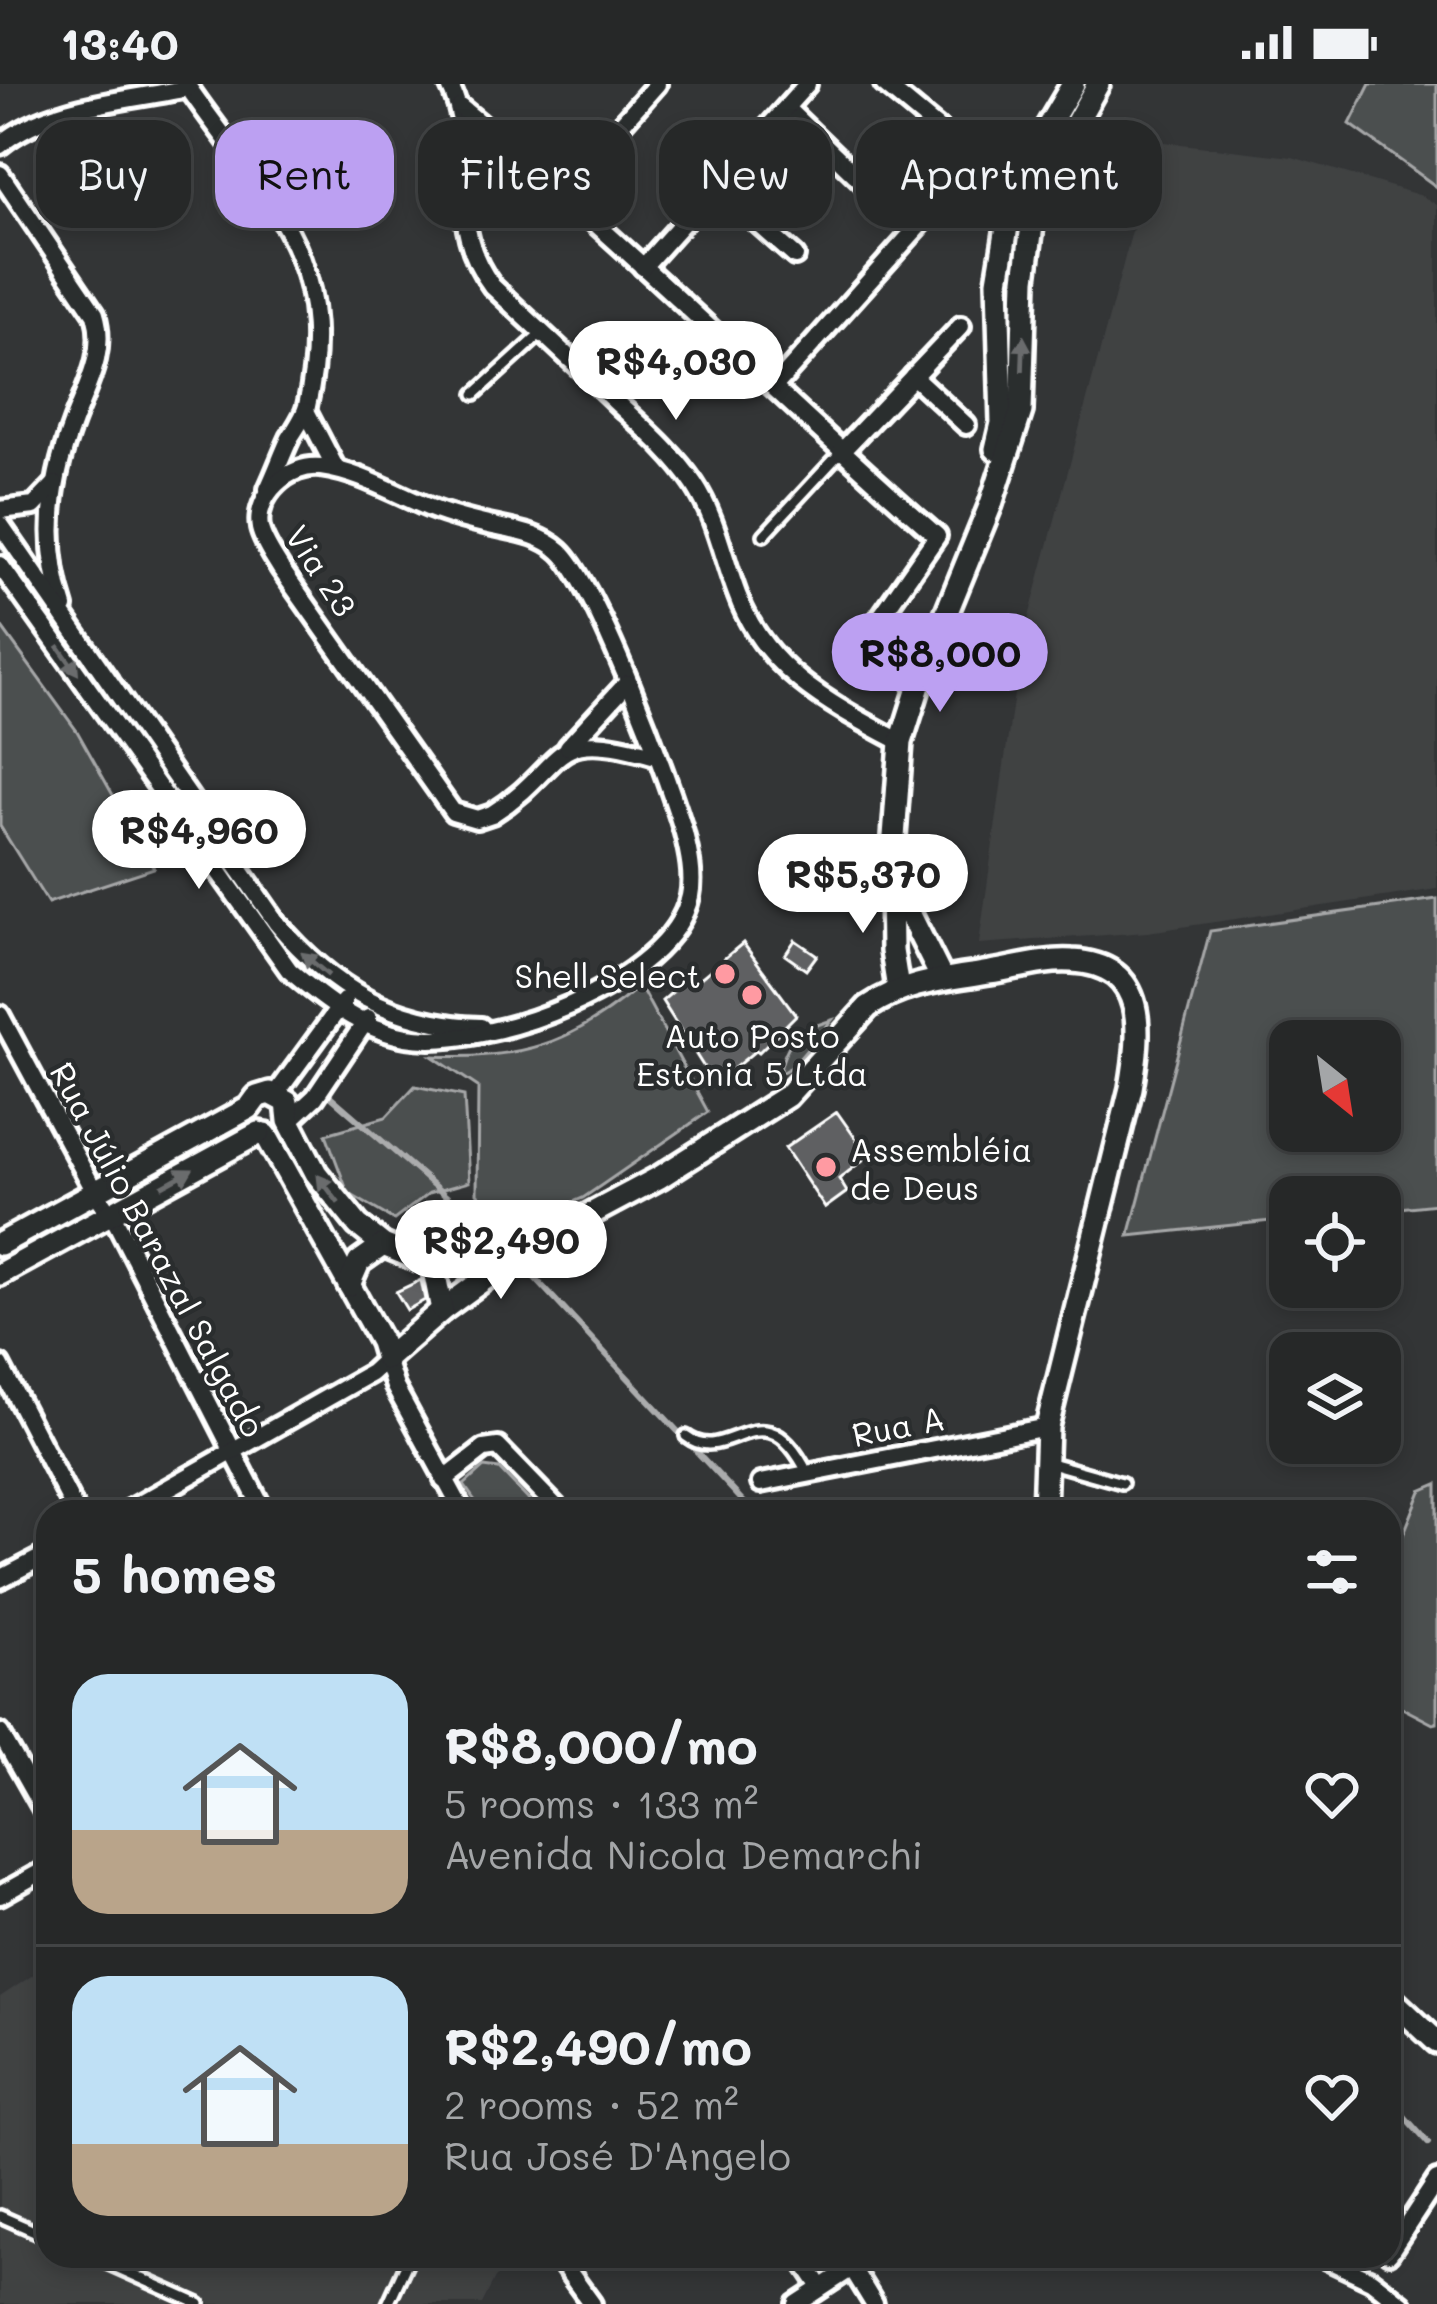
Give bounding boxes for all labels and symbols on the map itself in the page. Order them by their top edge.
pin: R$4,030 [565,321,787,423]
one-way arrow [1014,334,1033,372]
street label: Via 23 [277,516,367,624]
pin: R$8,000 [829,613,1051,715]
one-way arrow [56,644,79,676]
pin: R$4,960 [88,790,310,892]
pin: R$5,370 [752,834,974,936]
one-way arrow [301,951,331,977]
place label: Shell Select [515,953,701,996]
marker: Shell Select [712,961,738,987]
marker: Auto Posto Estonia 5 Ltda [739,982,765,1008]
place label: Auto Posto Estonia 5 Ltda [636,1013,868,1094]
north arrow [1269,1020,1401,1152]
street label: Rua Júlio Barazal Salgado [42,1054,276,1444]
place label: Assembléia de Deus [850,1127,1032,1208]
marker: Assembléia de Deus [813,1154,839,1180]
one-way arrow [159,1168,194,1189]
one-way arrow [316,1173,340,1205]
pin: R$2,490 [390,1200,612,1302]
street label: Rua A [848,1395,948,1455]

